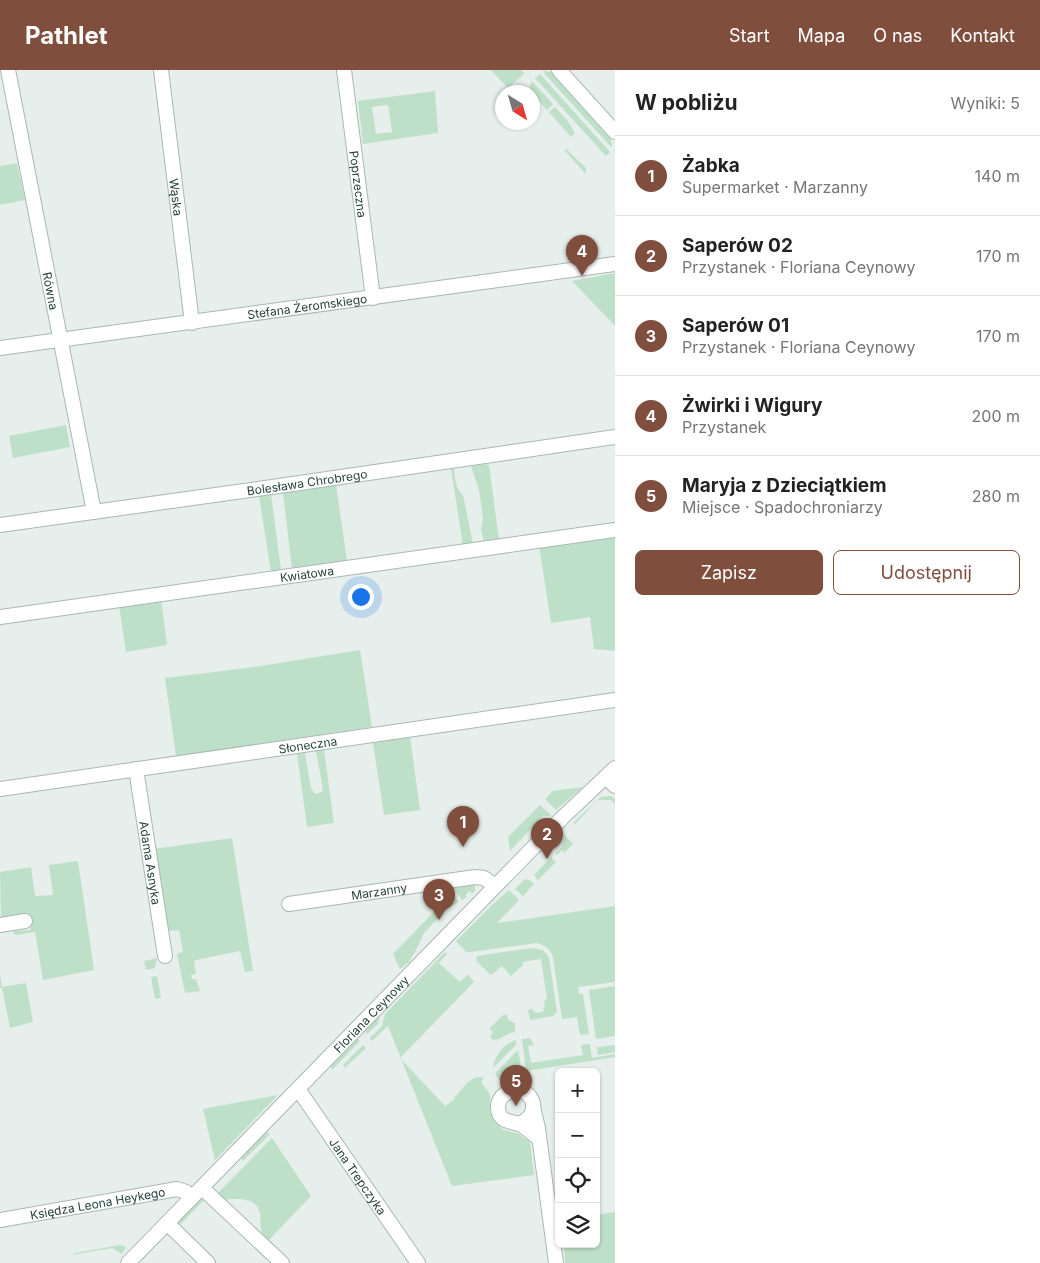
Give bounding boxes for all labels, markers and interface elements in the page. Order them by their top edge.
text: Pathlet [25,21,108,50]
text: Start [729,25,770,46]
text: Mapa [798,25,845,46]
text: O nas [873,25,922,46]
text: Kontakt [950,25,1015,46]
north arrow [495,85,540,130]
text: W pobliżu [635,90,738,115]
text: Wyniki: 5 [950,93,1020,113]
street label: Poprzeczna [347,150,370,218]
text: Żabka [682,154,740,177]
text: 1 [648,166,654,186]
text: 140 m [975,166,1020,186]
street label: Wąska [167,177,186,217]
text: Supermarket · Marzanny [682,177,868,197]
text: Saperów 02 [682,234,793,257]
pin: 4 [566,235,598,276]
text: 2 [646,246,656,266]
text: 170 m [976,246,1020,266]
text: Przystanek · Floriana Ceynowy [682,257,916,277]
street label: Równa [40,271,62,311]
street label: Stefana Żeromskiego [246,290,368,322]
text: Saperów 01 [682,314,789,337]
text: 3 [646,326,656,346]
text: 170 m [976,326,1020,346]
text: Przystanek · Floriana Ceynowy [682,337,916,357]
text: Żwirki i Wigury [682,394,822,417]
text: 4 [646,406,656,426]
text: 200 m [972,406,1020,426]
text: Przystanek [682,417,766,437]
street label: Bolesława Chrobrego [246,466,368,498]
text: Maryja z Dzieciątkiem [682,474,887,497]
text: 5 [646,486,656,506]
text: 280 m [972,486,1020,506]
text: Miejsce · Spadochroniarzy [682,497,883,517]
button: Zapisz [635,550,823,595]
button: Udostępnij [833,550,1020,595]
street label: Kwiatowa [279,562,335,585]
your location [348,584,374,610]
street label: Słoneczna [277,733,338,756]
pin: 1 [447,806,479,847]
pin: 2 [531,818,563,859]
street label: Adama Asnyka [137,820,164,906]
street label: Marzanny [350,879,408,902]
pin: 3 [423,879,455,920]
street label: Floriana Ceynowy [330,972,412,1056]
pin: 5 [500,1065,532,1106]
map controls [555,1068,600,1248]
button: + [555,1068,600,1113]
button: − [555,1113,600,1158]
street label: Jana Trepczyka [326,1135,390,1218]
button: locate [555,1158,600,1203]
street label: Księdza Leona Heykego [29,1184,166,1222]
button: layers [555,1203,600,1248]

